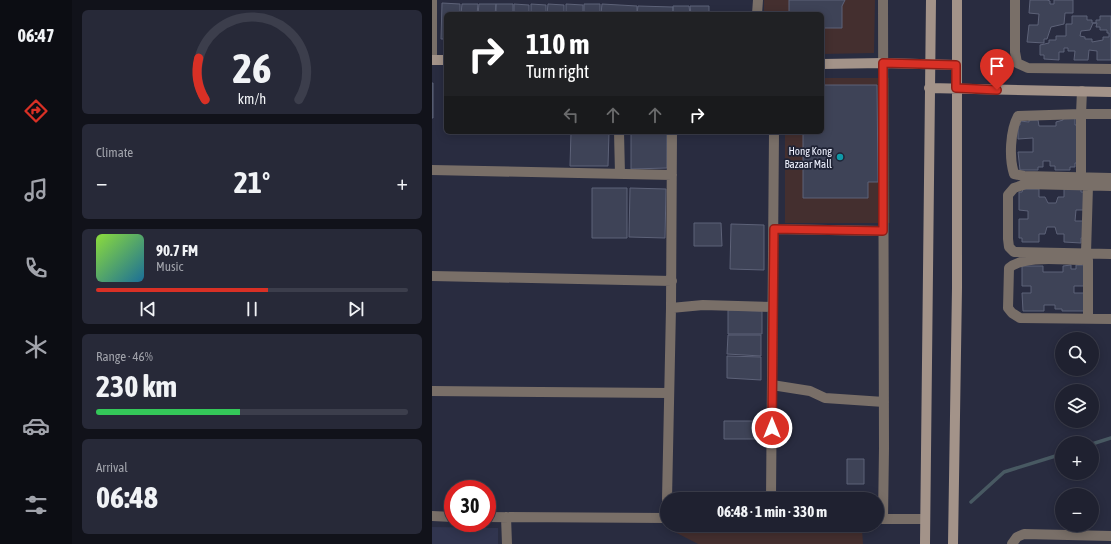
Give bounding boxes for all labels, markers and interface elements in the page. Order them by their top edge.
text: 06:47 [17,25,55,46]
icon: right [460,28,512,80]
text: 110 m [526,28,589,60]
text: 26 [232,44,272,92]
pin [980,49,1014,90]
icon: arrive [986,55,1008,77]
text: Turn right [526,61,589,82]
text: km/h [238,91,266,107]
icon: directions [22,97,50,125]
icon: left [560,104,582,126]
icon: ahead [602,104,624,126]
icon: ahead [644,104,666,126]
icon: right [686,104,708,126]
text: Climate [96,145,133,160]
place label: Hong Kong Bazaar Mall [784,145,832,170]
marker: Hong Kong Bazaar Mall [835,152,845,162]
text: 21° [234,165,270,199]
text: − [96,169,107,195]
text: + [397,169,408,195]
icon: music [22,176,50,204]
text: 90.7 FM [156,242,198,259]
icon: phone [22,254,50,282]
text: Music [156,259,183,274]
icon: previous [137,298,159,320]
icon: pause [241,298,263,320]
icon: next [345,298,367,320]
map controls [1055,332,1099,532]
button: search [1055,332,1099,376]
icon: climate [22,333,50,361]
text: Range · 46% [96,349,153,364]
text: 230 km [96,369,177,403]
button: layers [1055,384,1099,428]
position arrow [751,407,793,449]
icon: car [22,412,50,440]
button: + [1055,436,1099,480]
text: Arrival [96,460,128,475]
text: 06:48 [96,480,158,514]
speed limit sign: 30 [444,480,496,532]
button: − [1055,488,1099,532]
icon: filters [22,491,50,519]
text: 06:48 · 1 min · 330 m [717,503,827,520]

